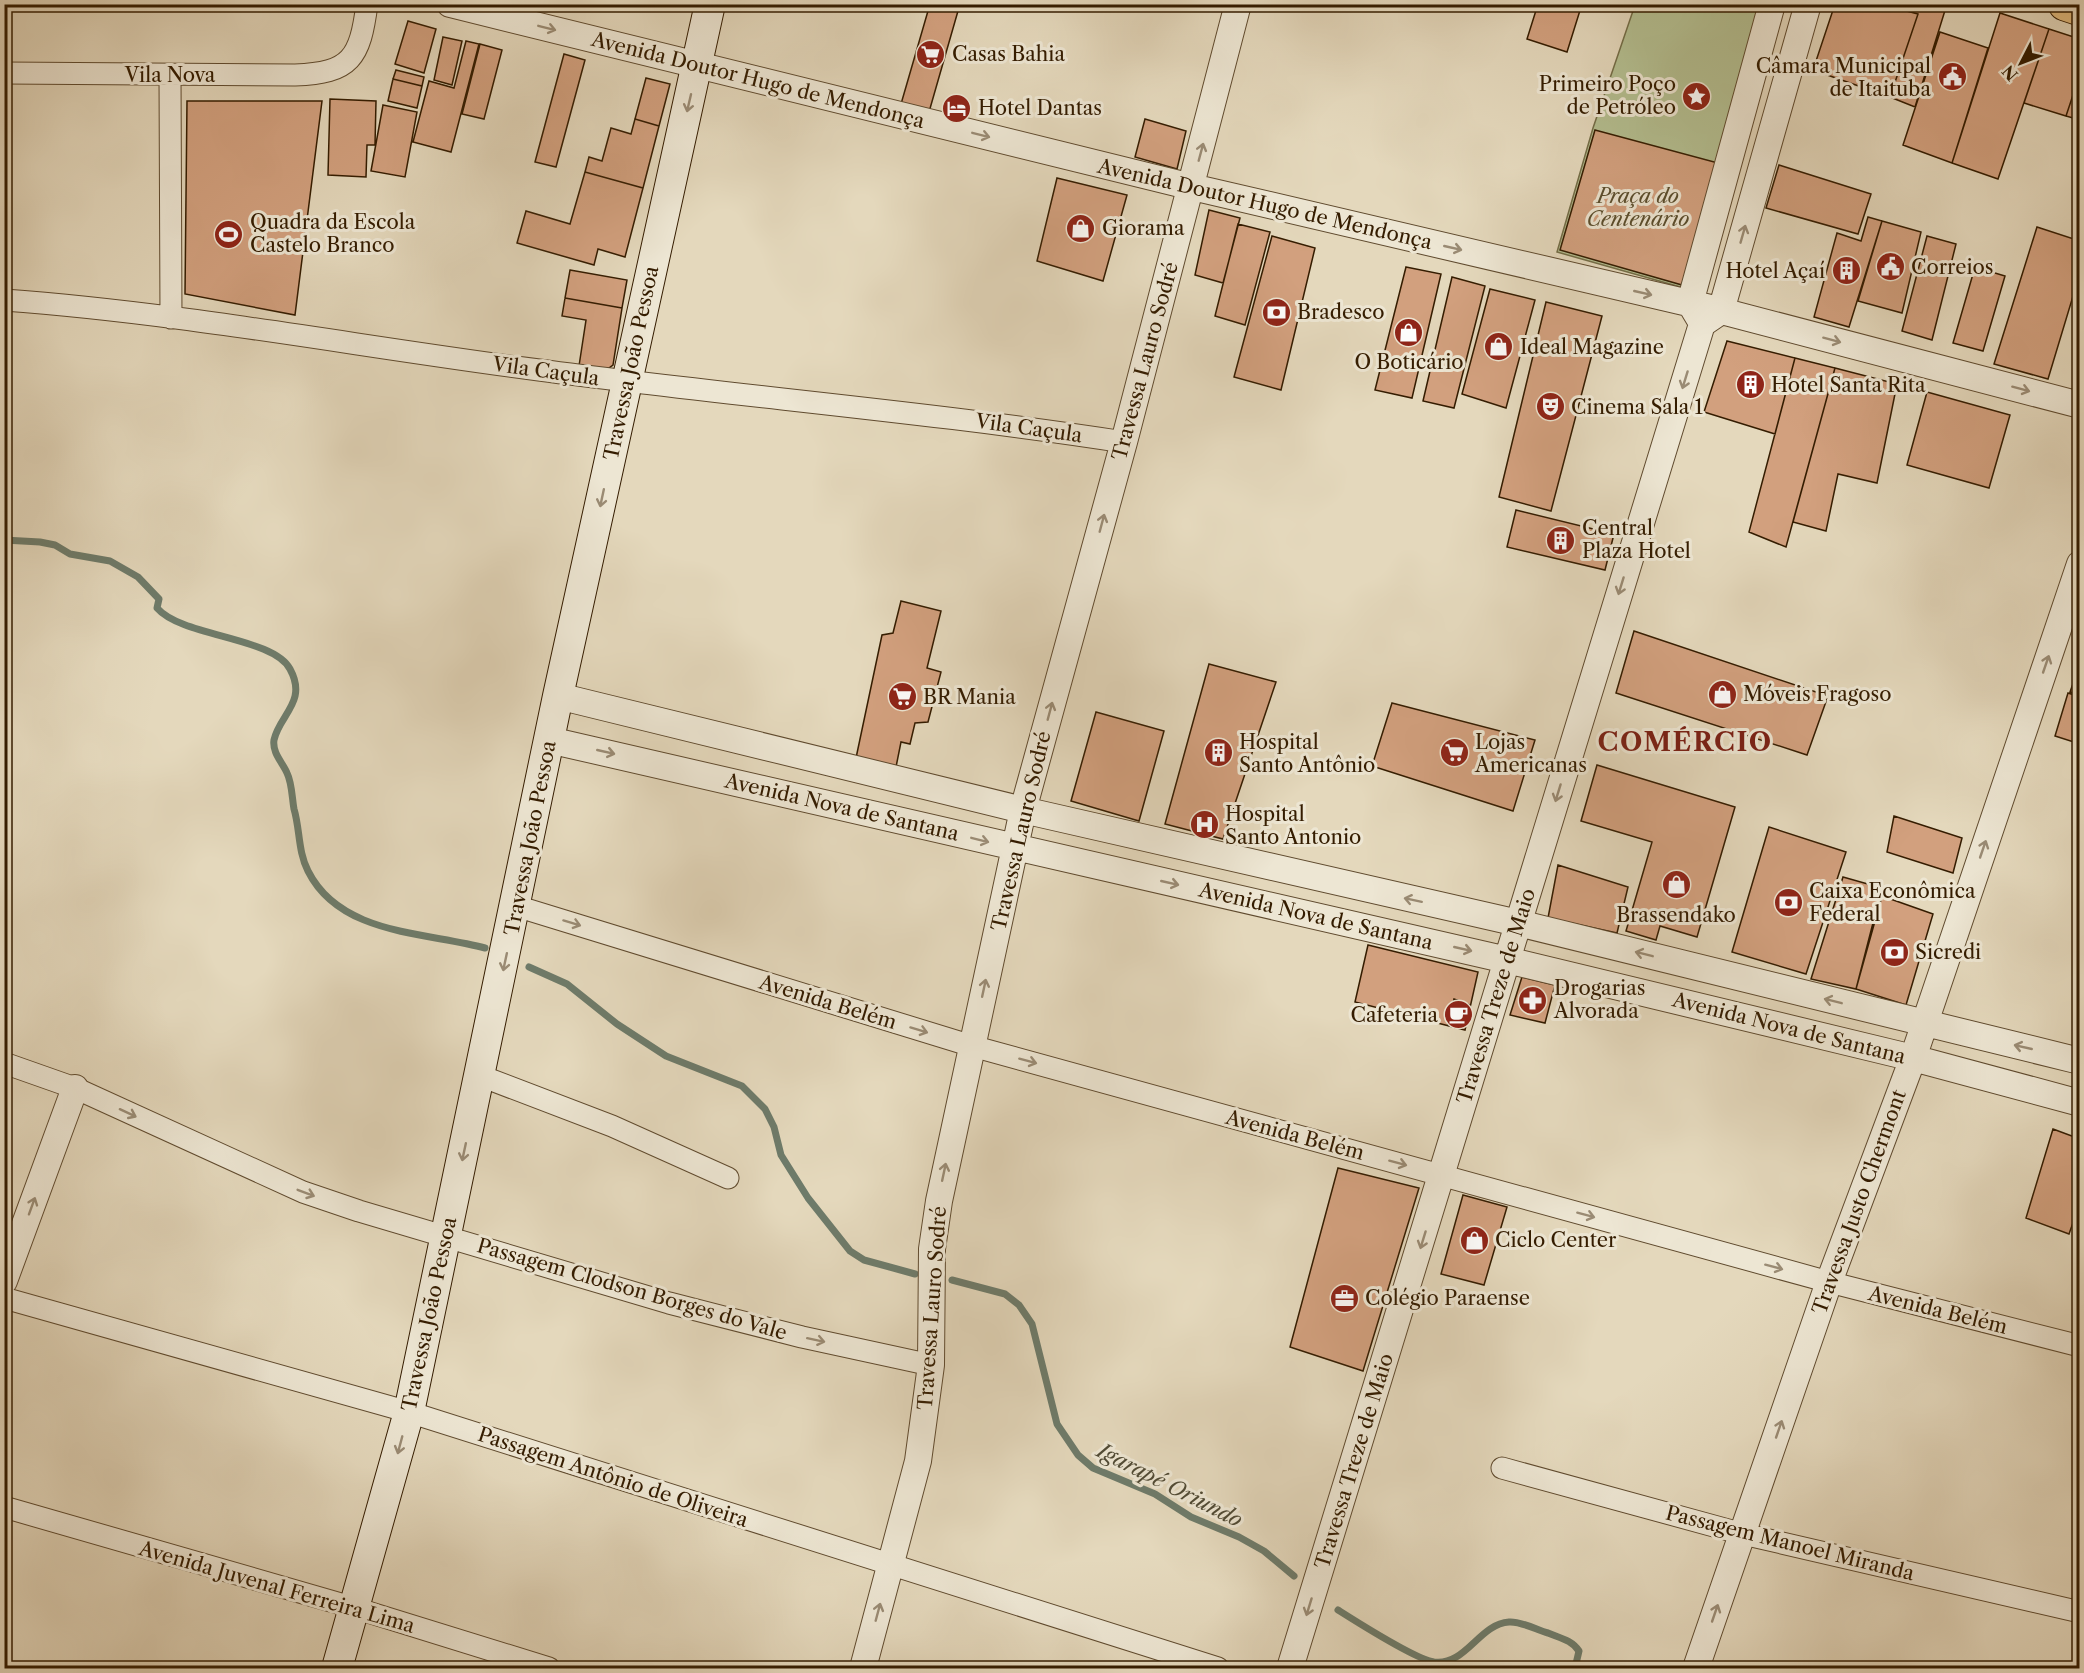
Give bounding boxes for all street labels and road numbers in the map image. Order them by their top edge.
street label: Avenida Doutor Hugo de Mendonça [588,27,928,133]
street label: Vila Nova [124,63,216,87]
street label: Avenida Doutor Hugo de Mendonça [1094,154,1435,254]
street label: Travessa Lauro Sodré [1107,259,1183,463]
street label: Travessa João Pessoa [599,263,663,462]
street label: Vila Caçula [490,351,601,390]
street label: Vila Caçula [973,408,1084,447]
street label: Travessa Lauro Sodré [986,729,1056,933]
street label: Travessa João Pessoa [499,738,561,937]
street label: Avenida Nova de Santana [722,768,962,846]
street label: Avenida Nova de Santana [1196,877,1436,955]
street label: Travessa Treze de Maio [1452,886,1540,1106]
street label: Avenida Belém [755,969,900,1034]
street label: Avenida Nova de Santana [1669,987,1908,1069]
street label: Travessa Justo Chermont [1807,1086,1911,1318]
street label: Avenida Belém [1222,1105,1367,1165]
street label: Travessa Lauro Sodré [913,1205,951,1411]
street label: Travessa João Pessoa [397,1214,461,1413]
street label: Passagem Clodson Borges do Vale [474,1233,790,1345]
street label: Avenida Belém [1865,1281,2010,1339]
street label: Travessa Treze de Maio [1310,1351,1398,1571]
street label: Passagem Antônio de Oliveira [475,1422,751,1532]
street label: Passagem Manoel Miranda [1663,1500,1917,1586]
street label: Avenida Juvenal Ferreira Lima [135,1536,418,1638]

